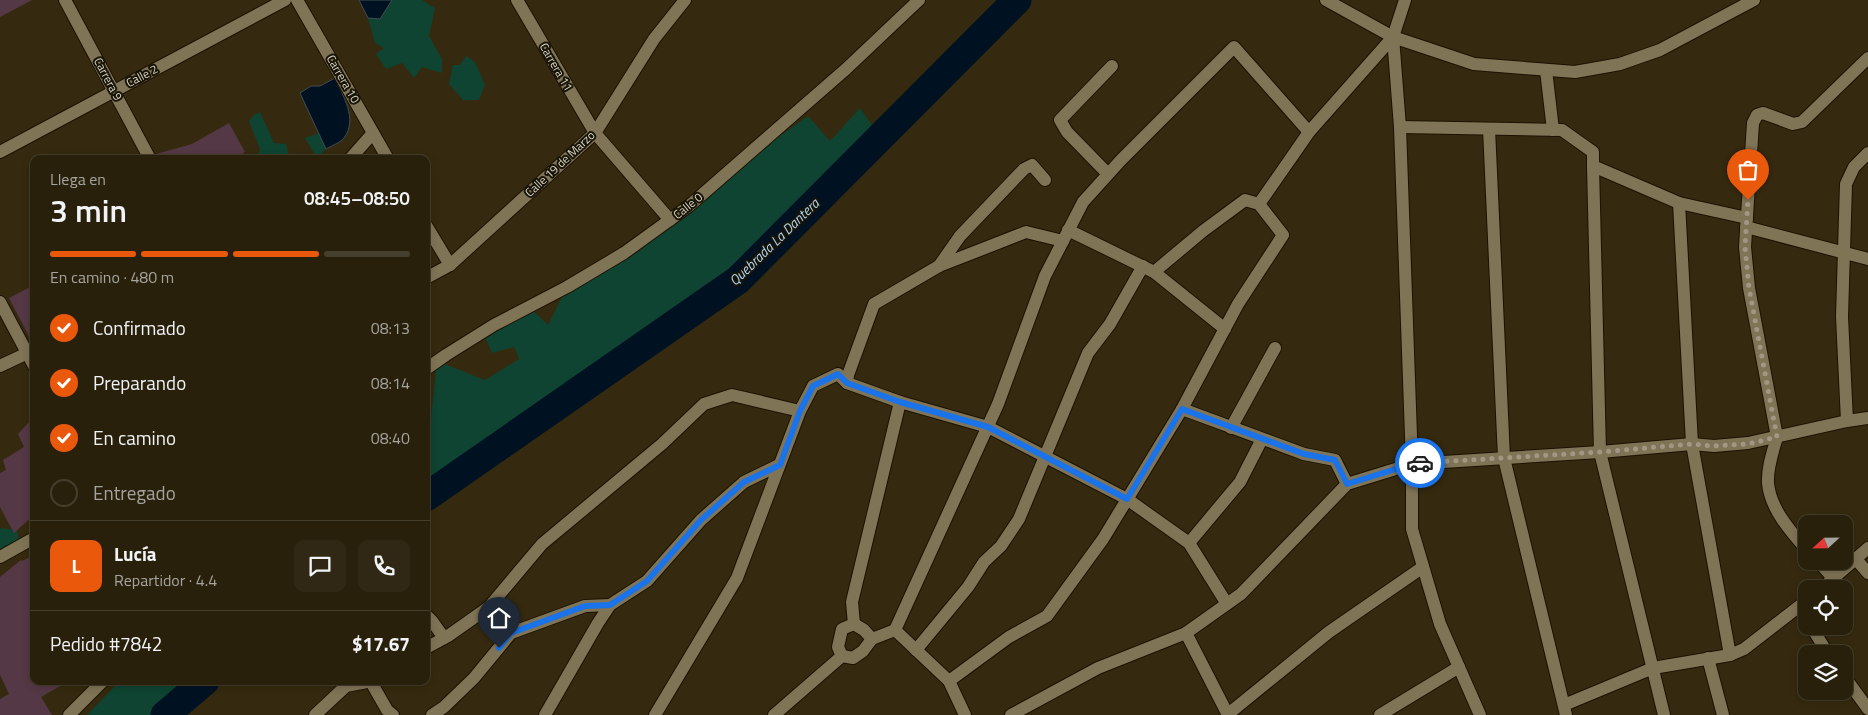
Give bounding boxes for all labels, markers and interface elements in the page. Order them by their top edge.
street label: Carrera 11 [535,39,578,94]
street label: Carrera 10 [322,51,365,107]
street label: Carrera 9 [89,54,128,104]
street label: Calle 2 [123,59,161,92]
street label: Calle 19 de Marzo [520,126,599,201]
pin [1727,149,1769,200]
icon: bag [1734,156,1762,184]
text: Llega en [50,167,106,191]
text: 08:45–08:50 [304,183,410,212]
text: 3 min [50,186,127,234]
street label: Calle 0 [669,188,707,224]
water label: Quebrada La Dantera [724,192,824,290]
text: En camino · 480 m [50,265,174,289]
text: Confirmado [93,313,186,342]
icon: check [50,314,78,342]
text: 08:13 [371,316,410,340]
text: Preparando [93,368,186,397]
icon: check [50,369,78,397]
text: 08:14 [371,371,410,395]
text: En camino [93,423,176,452]
icon: check [50,424,78,452]
text: 08:40 [371,426,410,450]
courier [1395,438,1445,488]
icon: car [1406,449,1434,477]
text: Entregado [93,478,176,507]
north arrow [1798,515,1852,570]
map controls [1798,515,1853,700]
text: Lucía [114,539,157,568]
button: chat [294,540,346,592]
button: phone [358,540,410,592]
text: L [72,551,80,580]
text: Repartidor · 4.4 [114,568,217,592]
button: locate [1798,580,1853,635]
pin [478,597,520,648]
icon: home [485,604,513,632]
text: Pedido #7842 [50,629,162,658]
text: $17.67 [352,629,410,658]
button: layers [1798,645,1853,700]

